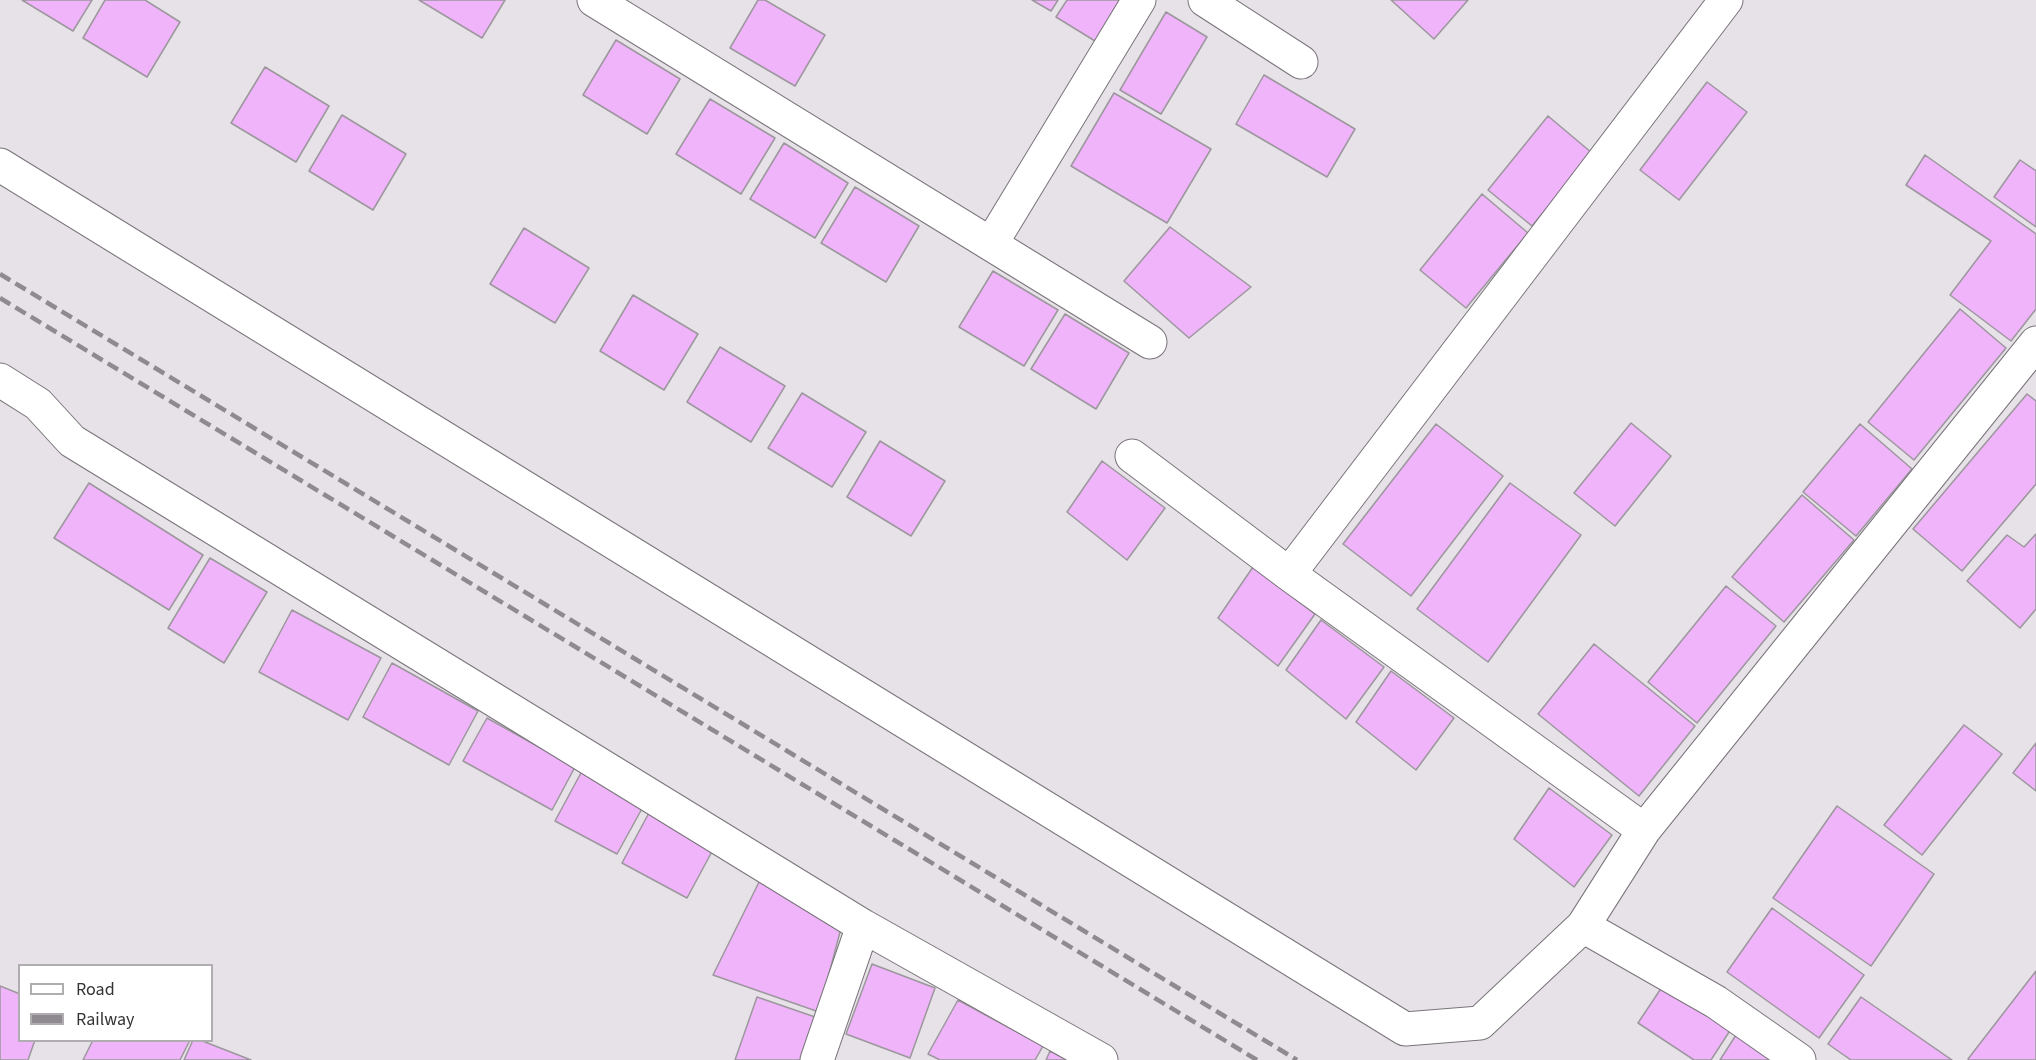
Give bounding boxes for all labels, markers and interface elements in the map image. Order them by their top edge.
legend [18,964,213,1042]
text: Road [76,977,115,1002]
text: Railway [76,1007,135,1032]

